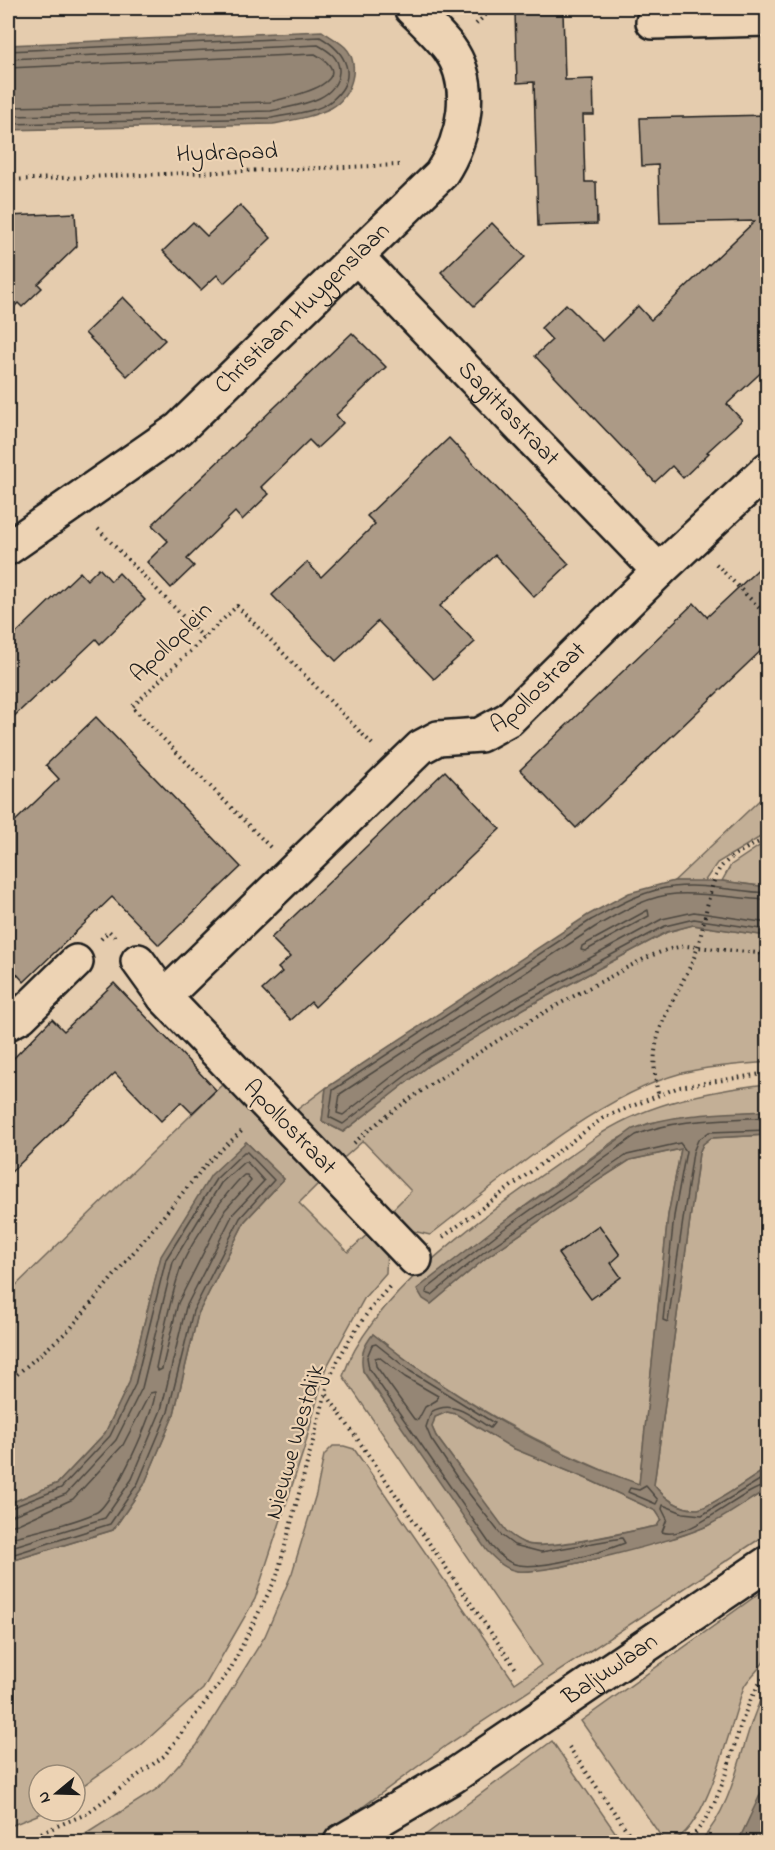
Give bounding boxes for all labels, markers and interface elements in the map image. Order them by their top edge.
street label: Hydrapad [176,135,279,174]
street label: Christiaan Huygenslaan [207,215,399,402]
street label: Sagittastraat [449,354,567,475]
street label: Apolloplein [123,594,221,692]
street label: Apollostraat [484,634,595,743]
street label: Apollostraat [234,1072,344,1184]
street label: Nieuwe Westdijk [257,1360,335,1524]
street label: Baljuwlaan [555,1625,665,1715]
north arrow [27,1763,87,1823]
text: N [32,1788,58,1806]

